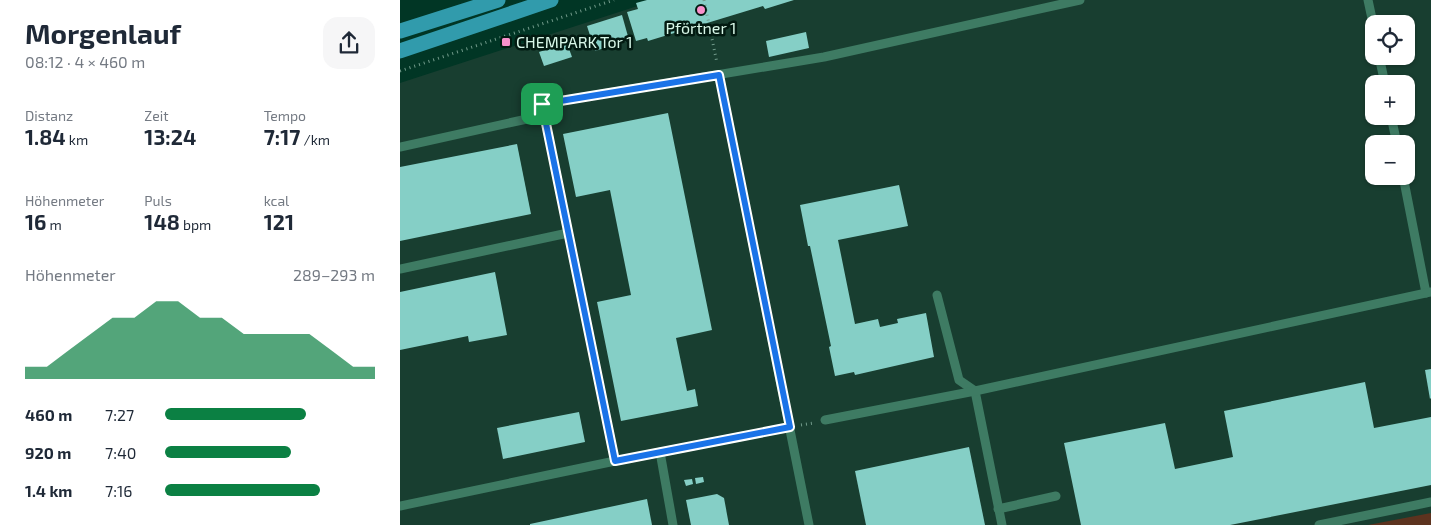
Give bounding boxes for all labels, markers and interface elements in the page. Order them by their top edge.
marker: Pförtner 1 [695,4,707,16]
map controls [1365,15,1415,185]
button: locate [1365,15,1415,65]
text: Morgenlauf [25,16,181,50]
button: share [323,17,375,69]
place label: Pförtner 1 [666,18,736,37]
place label: CHEMPARK Tor 1 [516,32,633,51]
marker: CHEMPARK Tor 1 [500,36,512,48]
text: 08:12 · 4 × 460 m [25,52,145,71]
button: + [1365,75,1415,125]
pin [521,83,563,125]
icon: arrive [528,90,556,118]
text: Distanz [25,107,73,124]
text: Zeit [144,107,169,124]
text: Tempo [264,107,306,124]
text: 1.84 [25,124,66,149]
text: 13:24 [144,124,196,149]
text: 7:17 [264,124,300,149]
text: km [66,131,88,148]
text: /km [300,131,330,148]
button: − [1365,135,1415,185]
text: Höhenmeter [25,192,104,209]
text: Puls [144,192,172,209]
text: kcal [264,192,289,209]
text: 16 [25,209,46,234]
text: 148 [144,209,180,234]
text: 121 [264,209,294,234]
text: m [46,216,62,233]
text: bpm [180,216,211,233]
text: Höhenmeter [25,265,116,284]
text: 289–293 m [293,265,375,284]
text: 460 m [25,405,72,424]
text: 7:27 [105,405,134,424]
text: 920 m [25,443,71,462]
text: 7:40 [105,443,136,462]
text: 1.4 km [25,481,72,500]
text: 7:16 [105,481,133,500]

